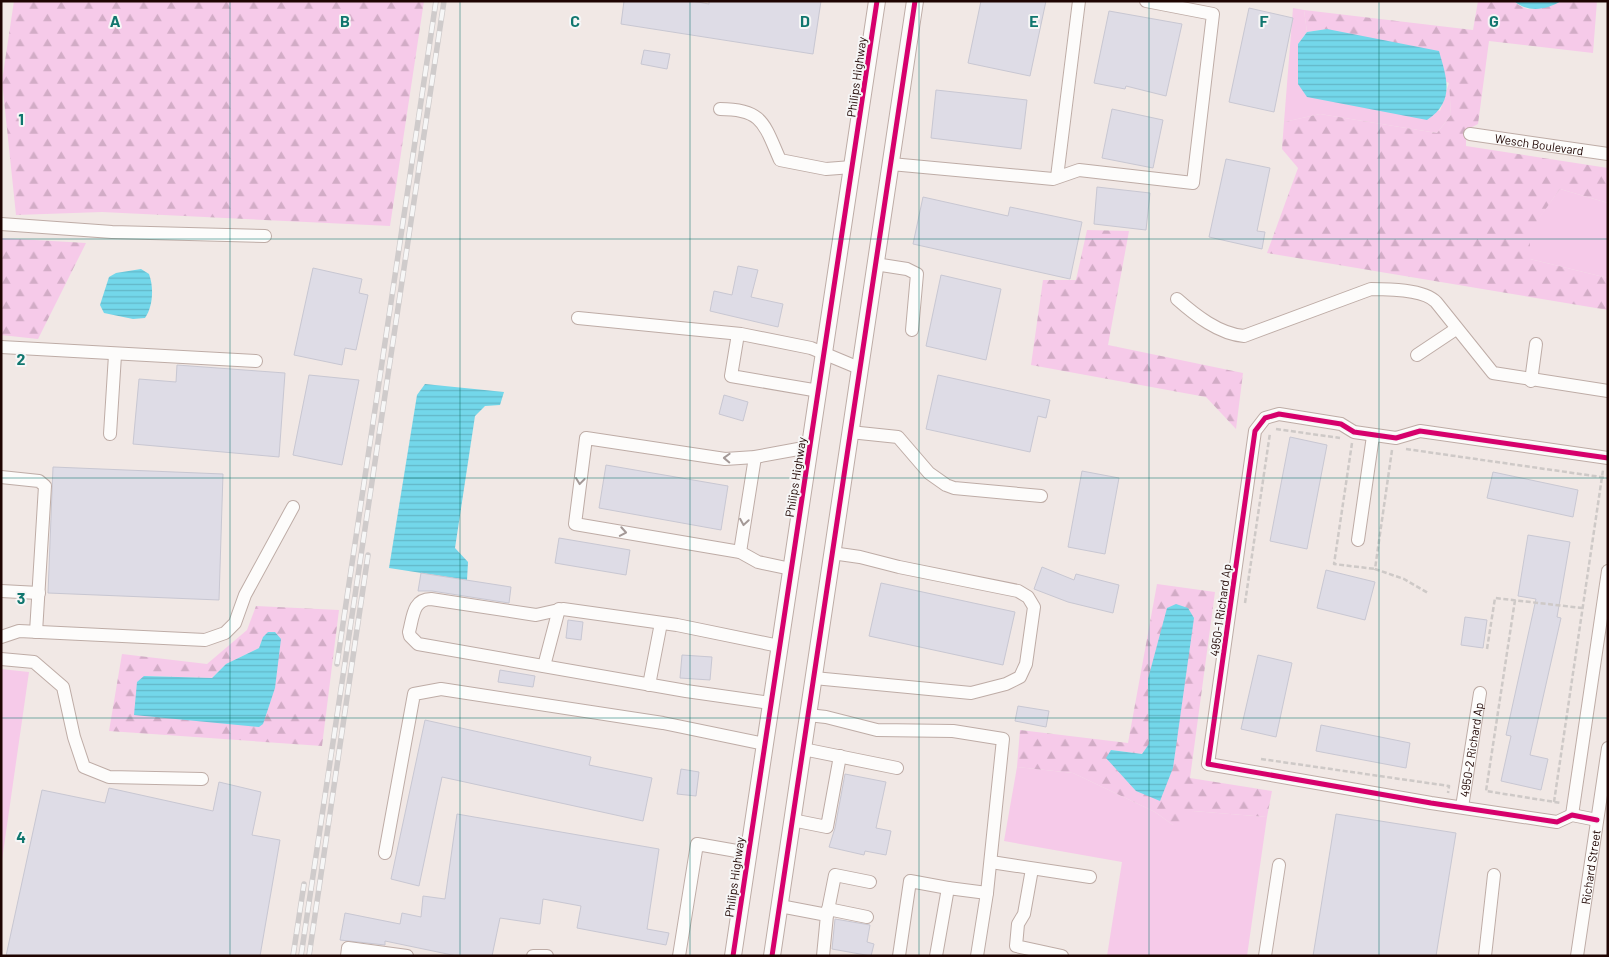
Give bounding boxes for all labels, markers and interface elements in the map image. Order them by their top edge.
text: A [110,11,121,30]
text: B [340,11,350,30]
text: C [570,11,580,30]
text: D [800,11,810,30]
text: E [1029,11,1039,30]
text: F [1260,11,1269,30]
text: G [1489,11,1499,30]
street label: Philips Highway [843,35,869,118]
text: 1 [18,109,24,128]
street label: Wesch Boulevard [1494,131,1584,157]
text: 2 [17,349,26,368]
street label: Philips Highway [782,435,808,518]
one-way arrow [722,453,730,464]
one-way arrow [575,477,586,485]
one-way arrow [740,518,750,526]
one-way arrow [618,526,627,536]
street label: 4950-1 Richard Ap [1207,563,1233,657]
text: 3 [17,588,25,607]
street label: 4950-2 Richard Ap [1457,701,1485,798]
text: 4 [16,827,26,846]
street label: Richard Street [1578,829,1603,905]
street label: Philips Highway [721,835,747,918]

